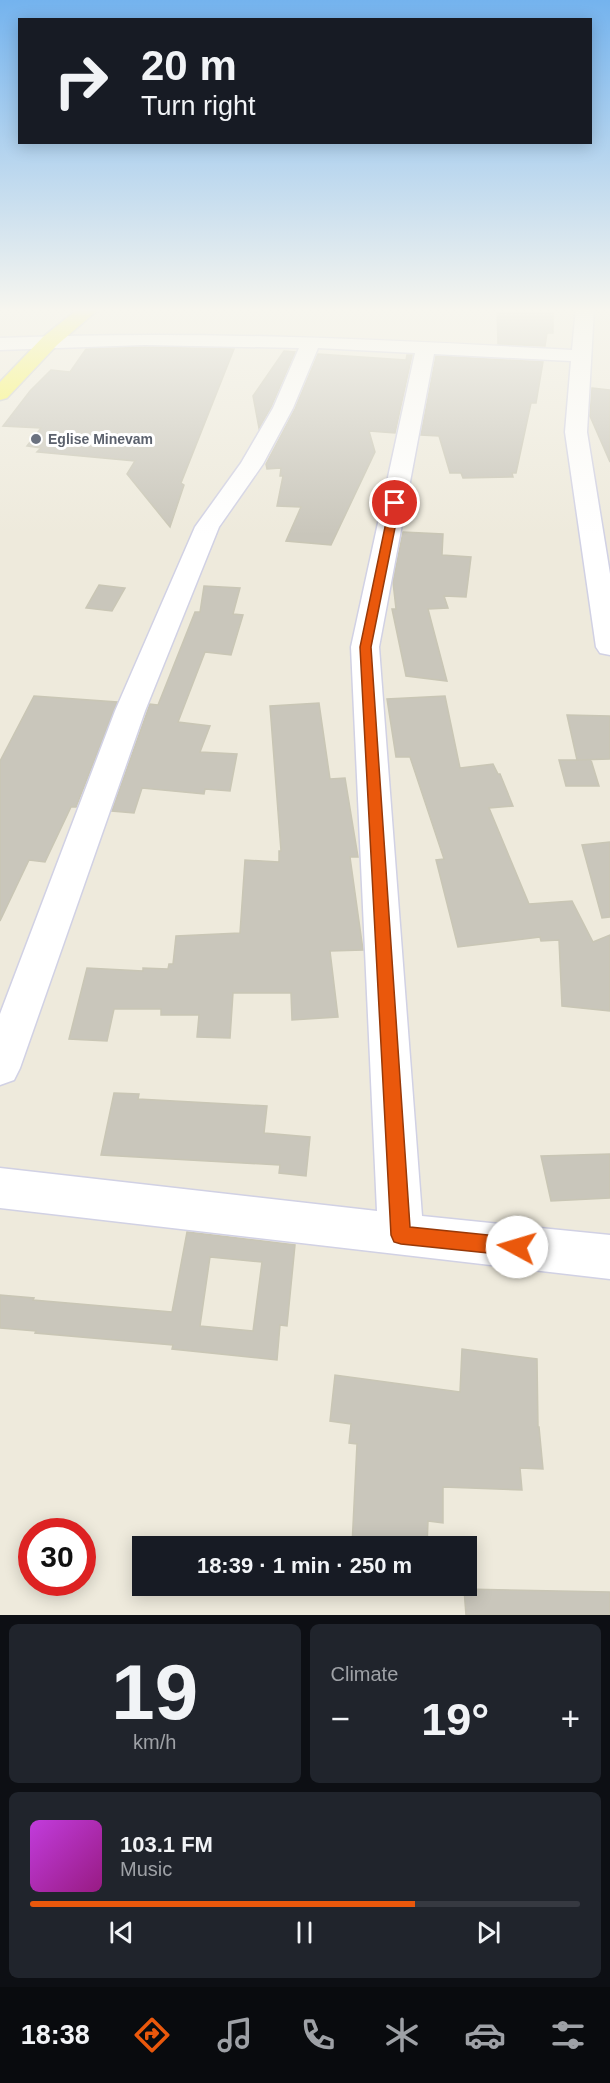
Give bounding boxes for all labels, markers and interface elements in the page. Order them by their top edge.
icon: right [42,42,120,120]
text: 20 m [141,42,237,89]
text: Turn right [141,91,256,121]
place label: Eglise Minevam [48,431,153,447]
marker: Eglise Minevam [29,432,43,446]
pin [369,477,420,528]
icon: arrive [378,486,411,519]
position arrow [485,1215,549,1279]
speed limit sign: 30 [18,1518,96,1596]
text: 18:39 · 1 min · 250 m [197,1553,412,1578]
text: 19 [111,1648,198,1736]
text: Climate [331,1663,398,1685]
text: 19° [421,1694,489,1745]
text: − [331,1700,350,1737]
text: + [561,1700,580,1737]
text: km/h [133,1731,176,1753]
text: 103.1 FM [120,1832,213,1857]
text: Music [120,1858,172,1880]
icon: previous [105,1916,138,1949]
icon: pause [288,1916,321,1949]
icon: next [472,1916,505,1949]
icon: directions [131,2014,173,2056]
icon: music [214,2014,256,2056]
icon: phone [297,2014,339,2056]
icon: climate [381,2014,423,2056]
icon: car [464,2014,506,2056]
icon: filters [547,2014,589,2056]
text: 18:38 [21,2020,90,2050]

